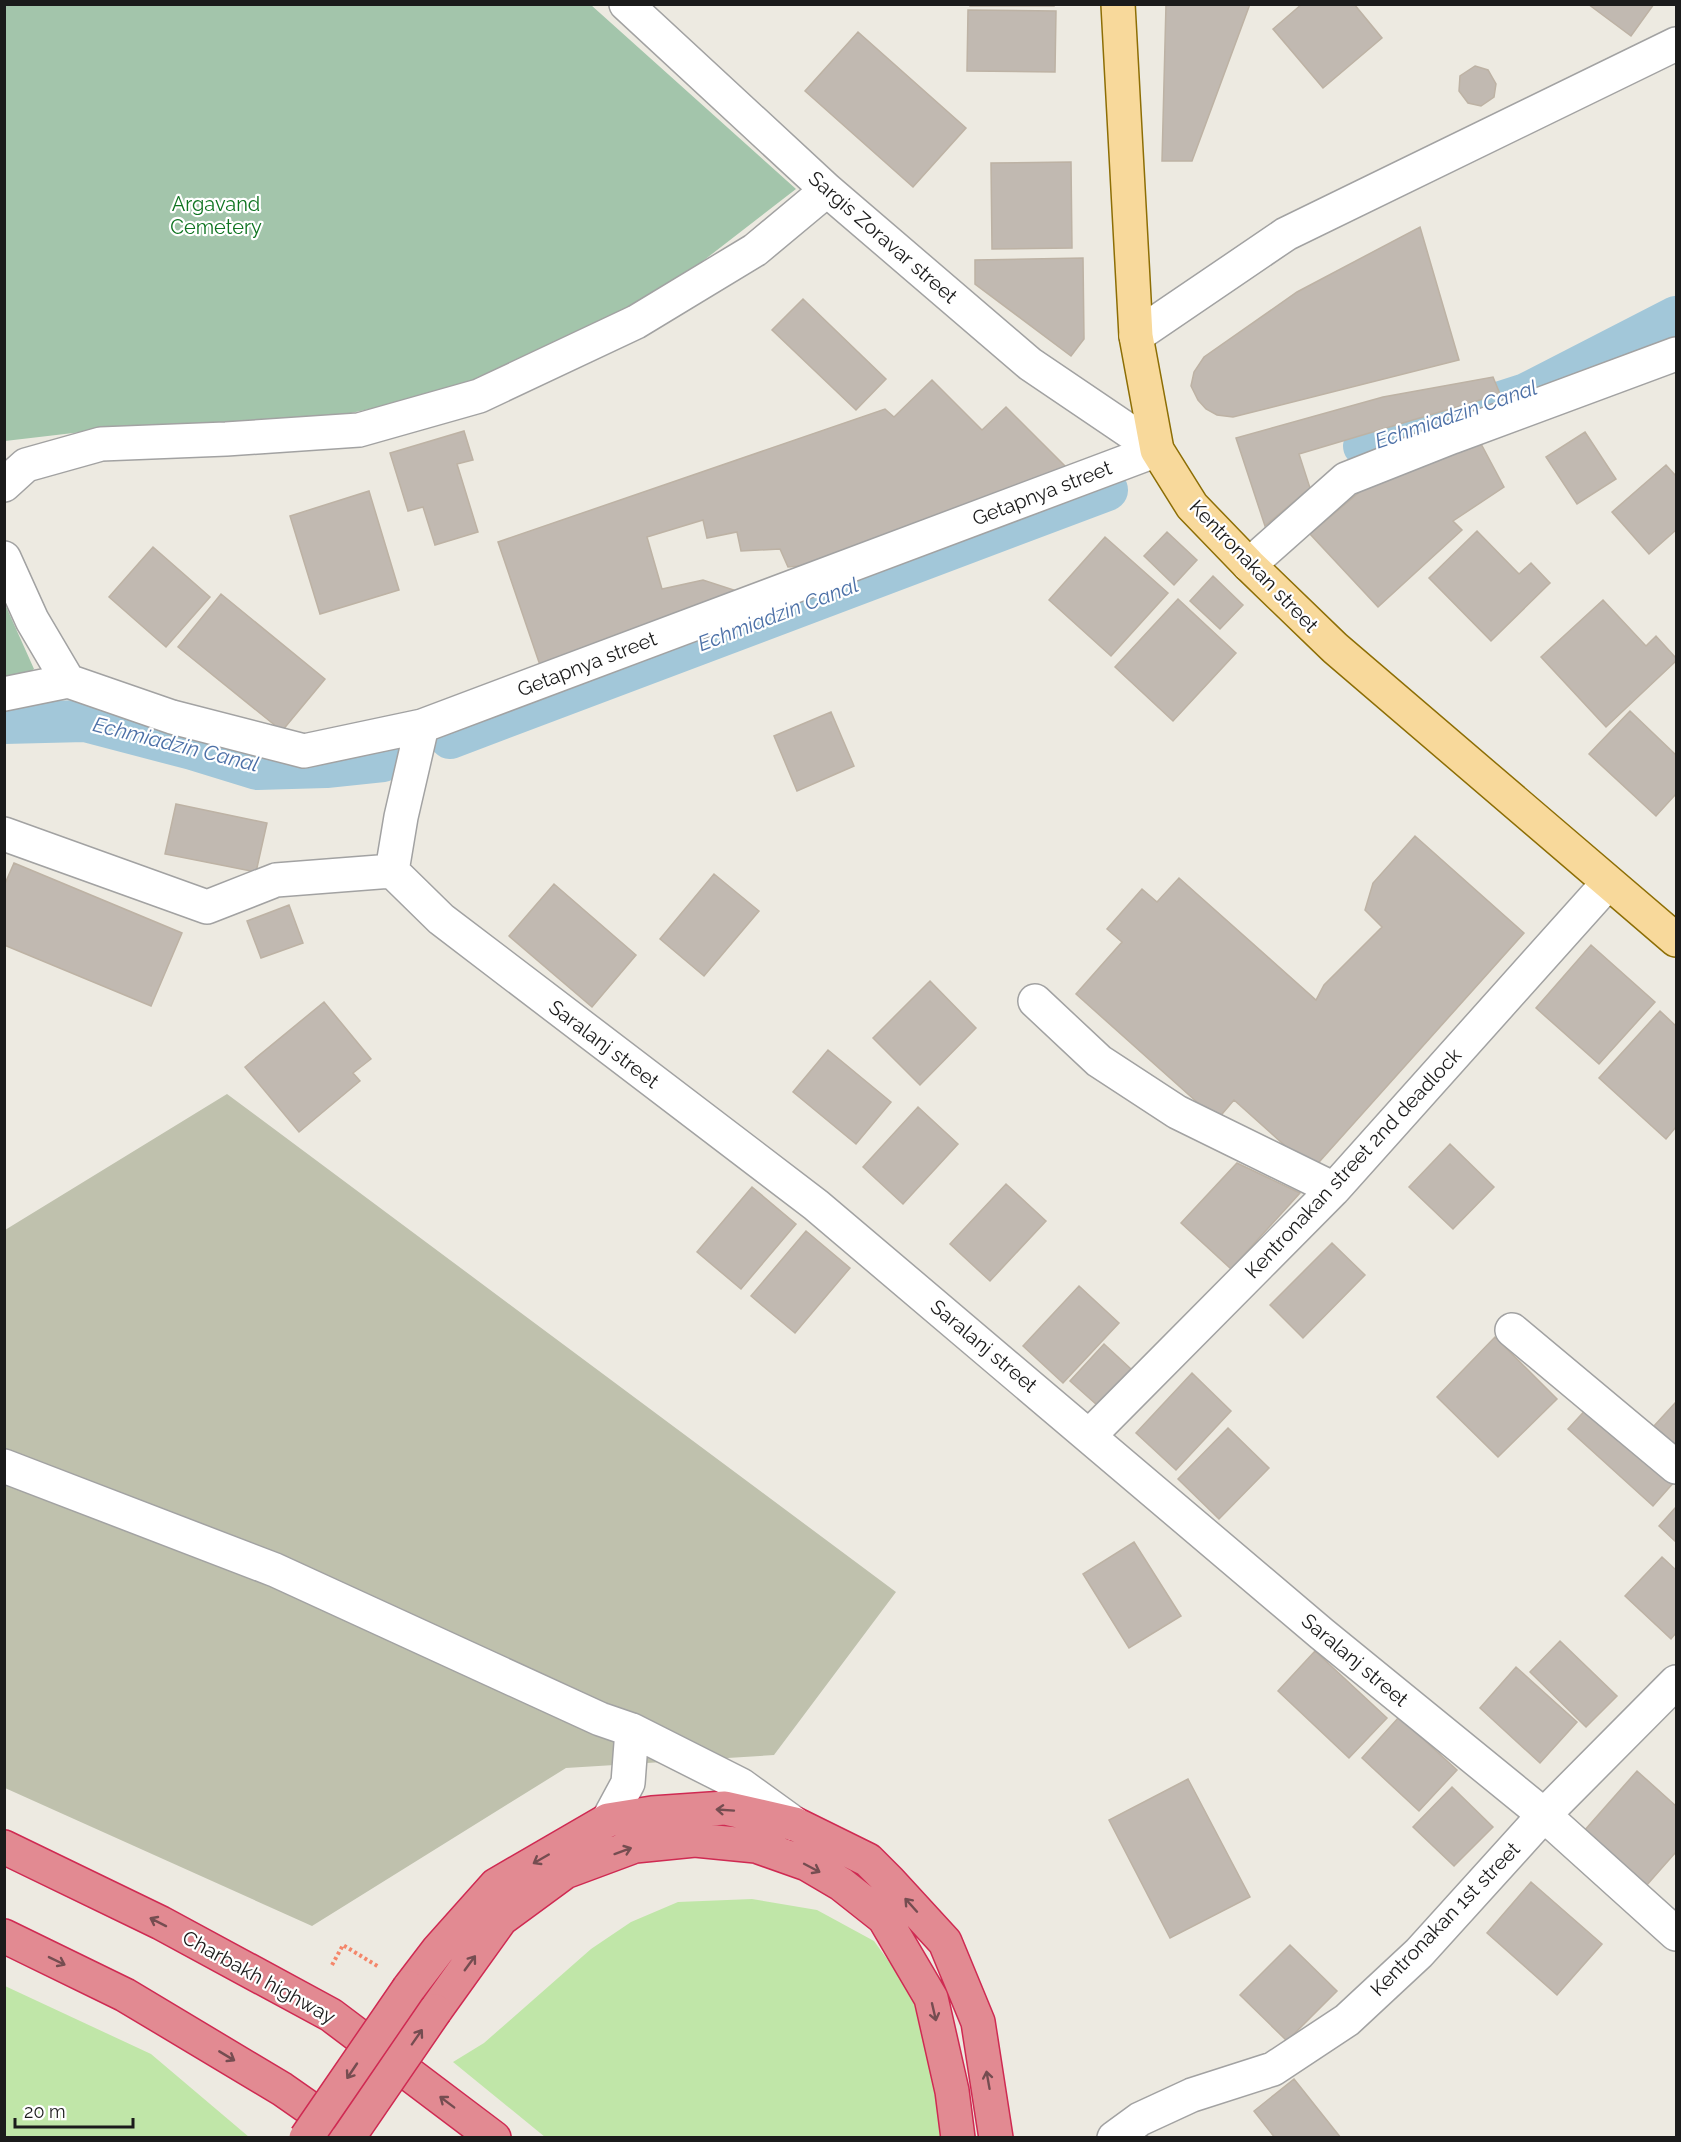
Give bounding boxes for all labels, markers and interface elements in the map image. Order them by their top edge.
street label: Sargis Zoravar street [804,166,962,308]
park label: Argavand Cemetery [170,192,262,239]
water label: Echmiadzin Canal [1372,374,1540,454]
street label: Getapnya street [969,455,1115,531]
street label: Kentronakan street [1185,495,1324,637]
water label: Echmiadzin Canal [694,572,862,656]
street label: Getapnya street [514,626,660,702]
water label: Echmiadzin Canal [90,711,262,777]
street label: Saralanj street [544,995,664,1093]
street label: Kentronakan street 2nd deadlock [1240,1043,1466,1283]
street label: Saralanj street [926,1294,1042,1398]
street label: Saralanj street [1297,1608,1413,1712]
one-way arrow [715,1804,735,1815]
street label: Kentronakan 1st street [1365,1837,1525,2001]
one-way arrow [613,1844,631,1855]
one-way arrow [533,1853,550,1865]
one-way arrow [803,1862,820,1874]
one-way arrow [904,1898,918,1913]
one-way arrow [150,1916,167,1928]
street label: Charbakh highway [178,1925,340,2029]
one-way arrow [48,1956,66,1968]
one-way arrow [463,1956,476,1972]
one-way arrow [929,2002,941,2021]
one-way arrow [411,2030,423,2046]
one-way arrow [218,2050,235,2062]
one-way arrow [346,2062,358,2079]
one-way arrow [982,2070,993,2090]
scale bar [15,2091,134,2129]
one-way arrow [440,2096,456,2109]
text: 20 m [24,2101,66,2122]

